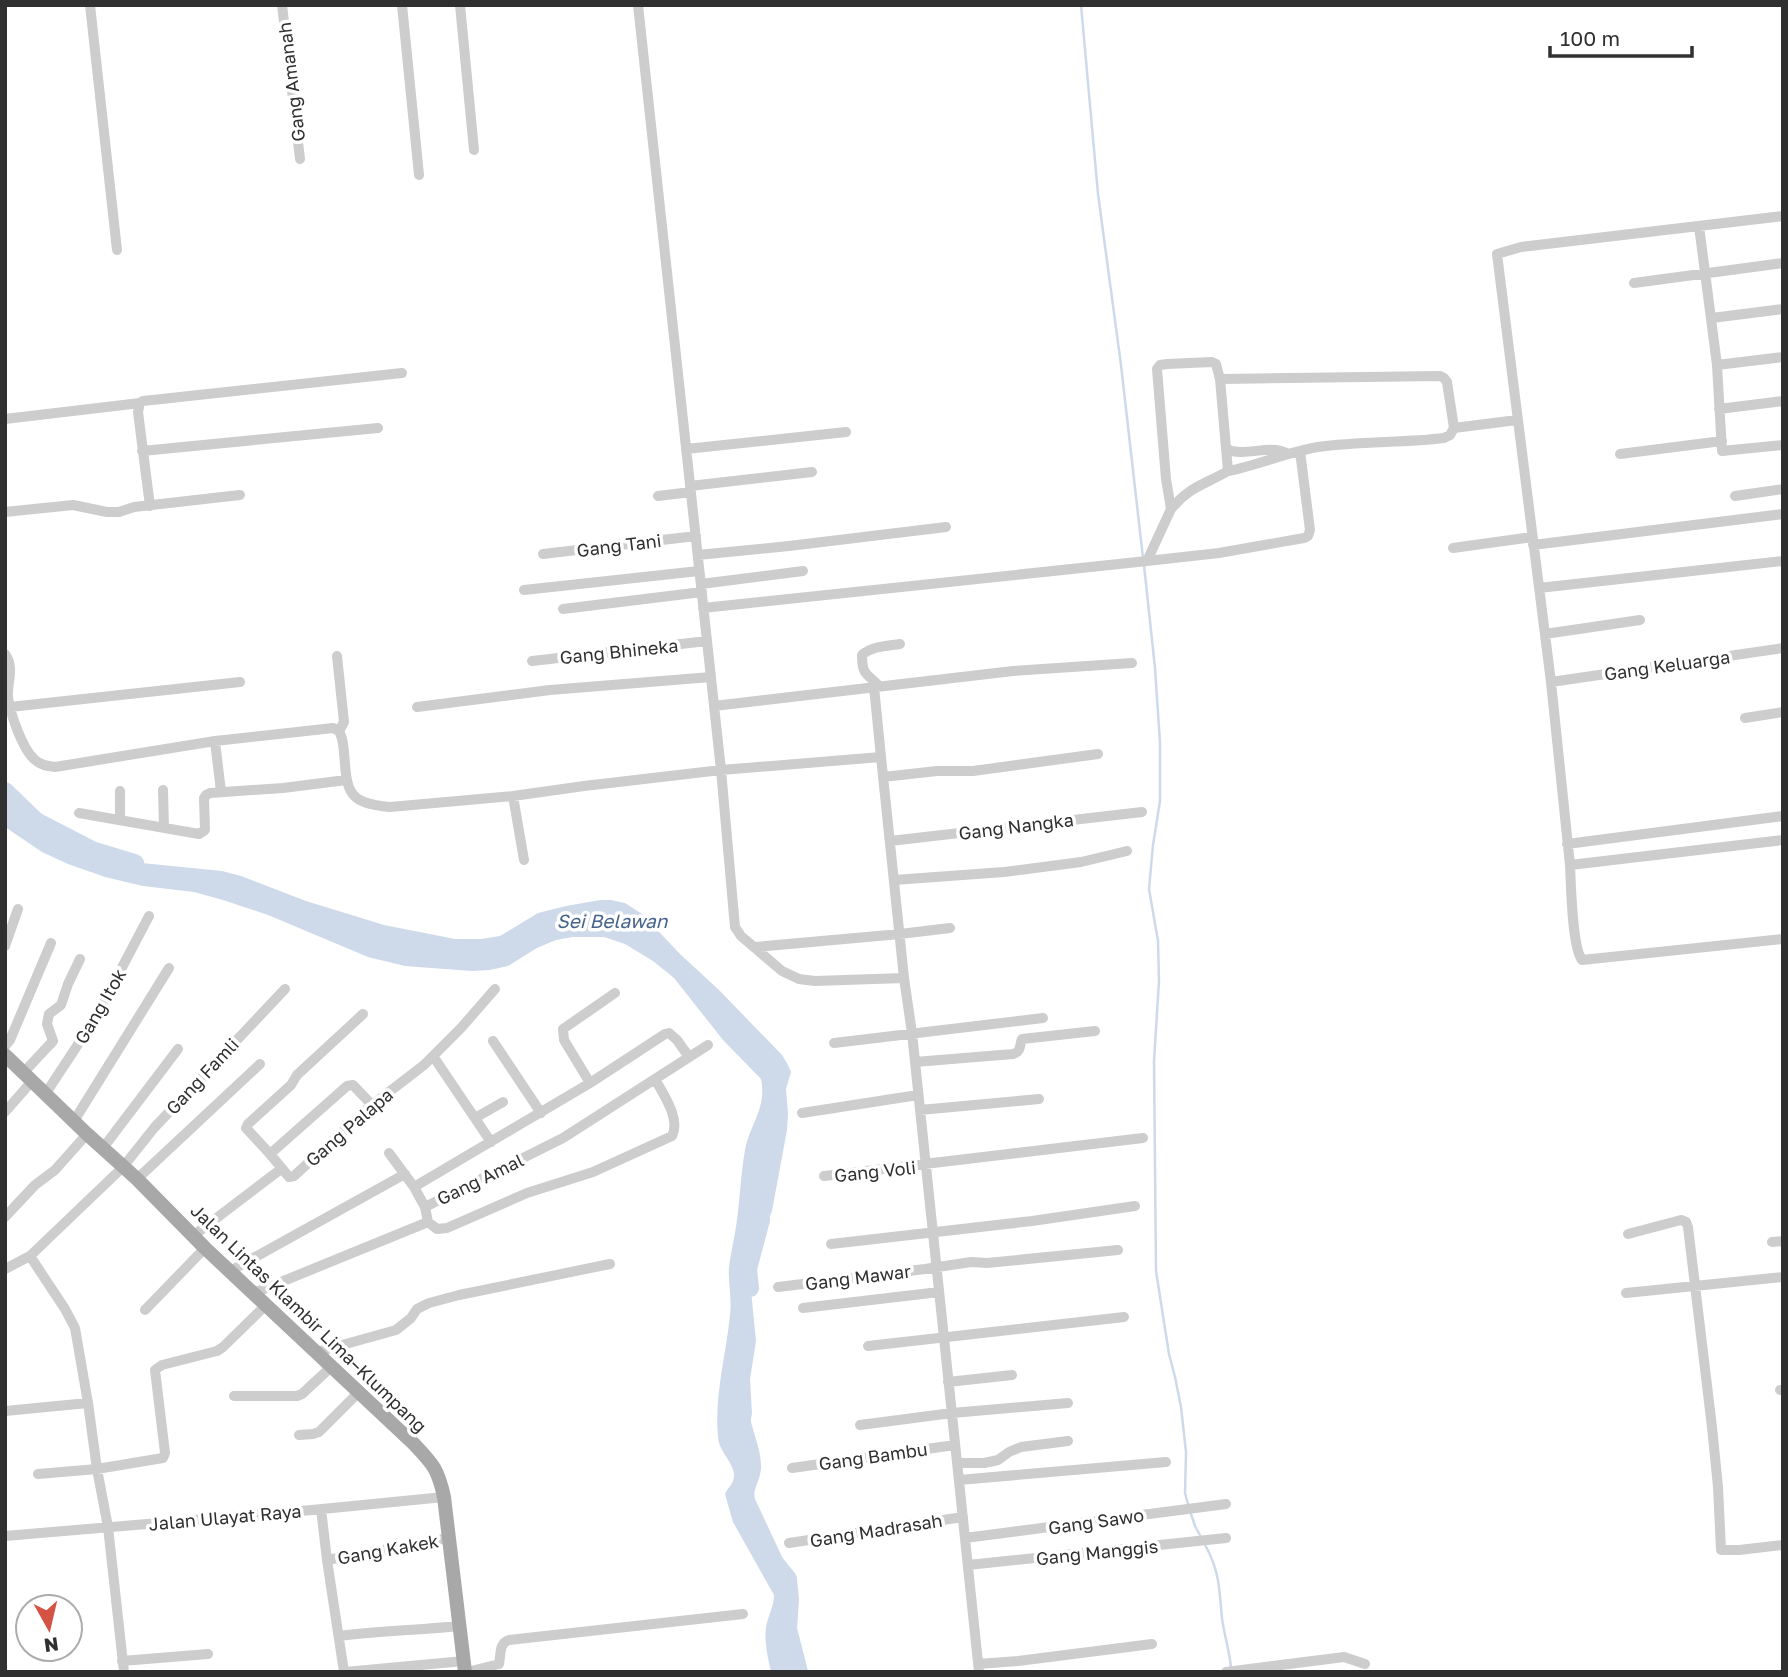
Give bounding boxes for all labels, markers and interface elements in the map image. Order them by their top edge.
scale bar [1550,14,1692,58]
street label: Gang Amanah [273,21,309,143]
text: 100 m [1560,25,1620,51]
street label: Gang Tani [575,529,663,561]
street label: Gang Bhineka [559,634,679,668]
street label: Gang Keluarga [1603,645,1731,685]
street label: Gang Nangka [957,808,1075,844]
water label: Sei Belawan [557,909,669,932]
street label: Gang Itok [70,964,130,1048]
street label: Gang Famli [161,1033,243,1119]
street label: Gang Palapa [301,1083,397,1171]
street label: Gang Amal [433,1149,527,1209]
street label: Gang Voli [833,1156,917,1186]
street label: Jalan Lintas Klambir Lima–Klumpang [186,1199,432,1437]
street label: Gang Mawar [804,1260,912,1294]
street label: Gang Bambu [817,1437,929,1475]
street label: Jalan Ulayat Raya [148,1499,302,1535]
street label: Gang Sawo [1047,1503,1145,1539]
street label: Gang Madrasah [808,1509,944,1551]
street label: Gang Kakek [336,1529,440,1569]
street label: Gang Manggis [1035,1535,1159,1569]
north arrow [14,1593,84,1663]
text: N [43,1633,60,1658]

